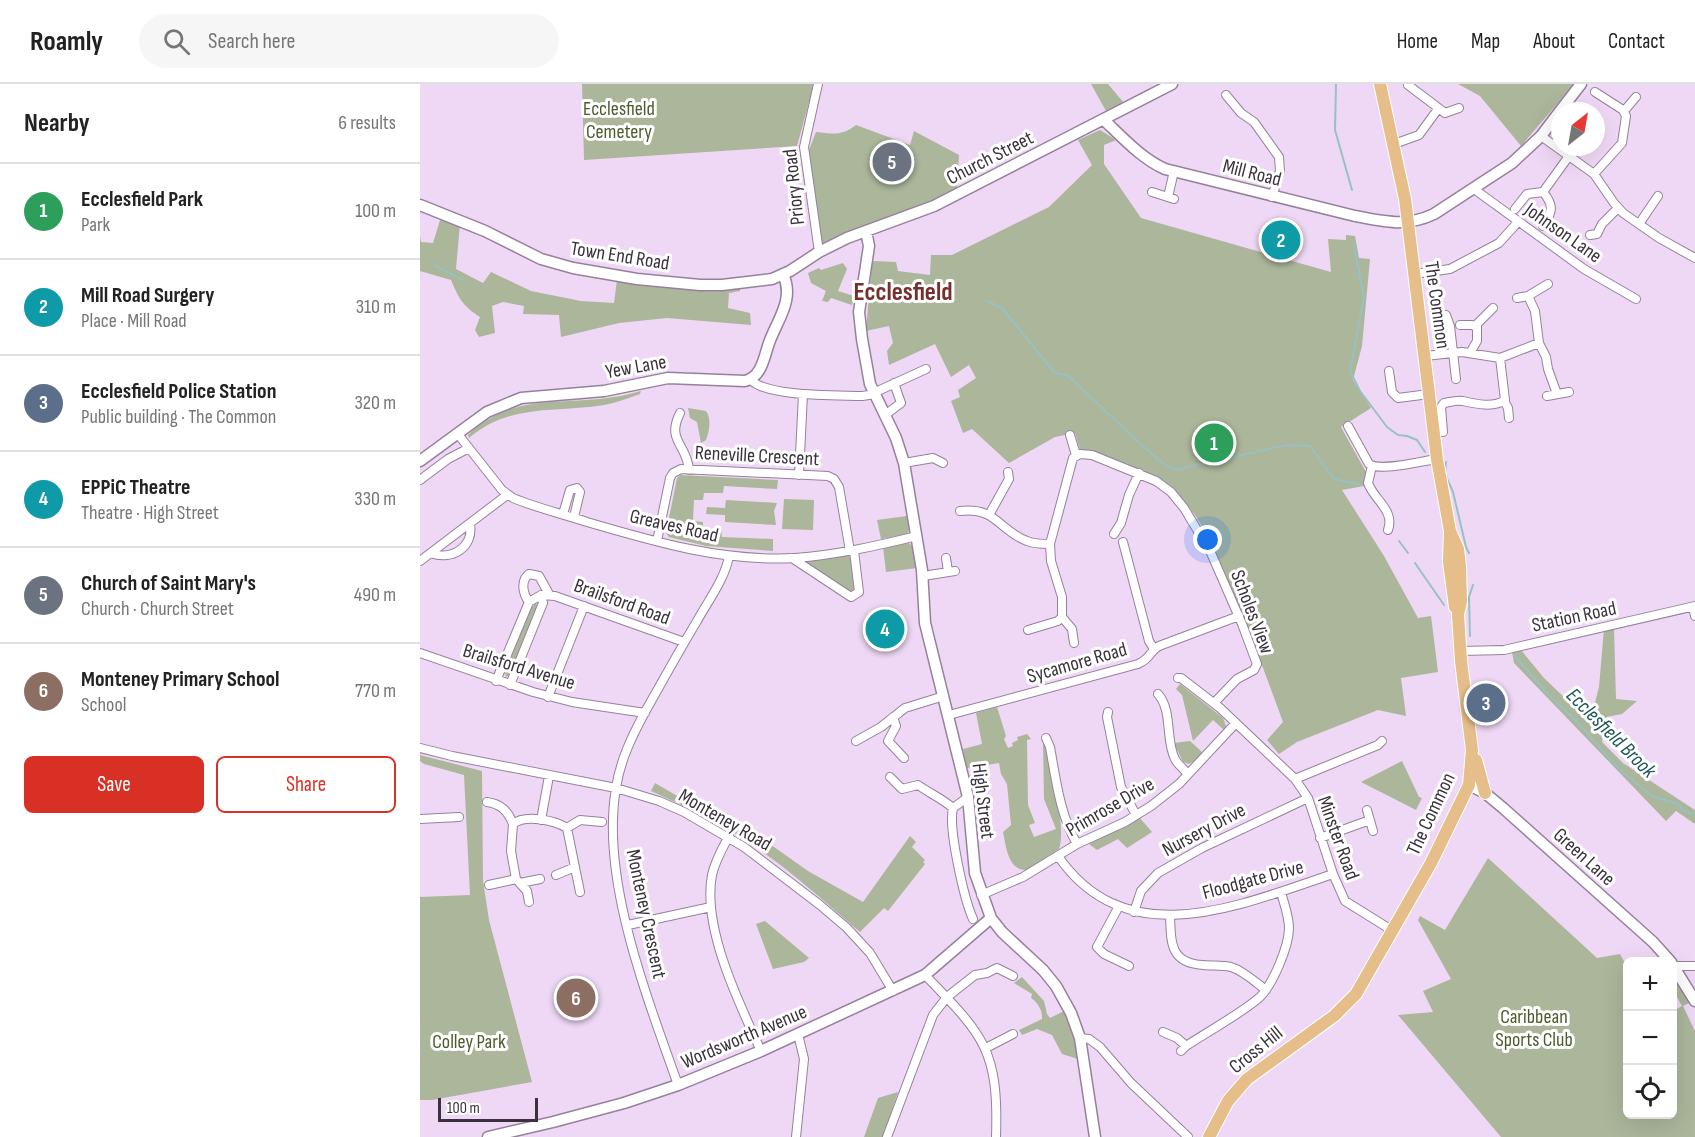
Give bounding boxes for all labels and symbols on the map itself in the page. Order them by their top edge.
park label: Ecclesfield Cemetery [583,97,655,144]
north arrow [1551,102,1605,156]
street label: Church Street [943,126,1037,190]
pin: 5 [872,140,912,184]
street label: Priory Road [778,148,810,226]
street label: Mill Road [1220,154,1284,192]
street label: Johnson Lane [1519,197,1606,268]
pin: 2 [1262,218,1300,262]
street label: Town End Road [569,236,671,276]
street label: The Common [1419,260,1455,350]
district label: Ecclesfield [853,277,953,308]
street label: Yew Lane [604,350,668,384]
pin: 1 [1194,420,1234,466]
street label: Reneville Crescent [694,441,820,471]
street label: Greaves Road [627,504,721,548]
your location [1193,525,1222,554]
street label: Scholes View [1225,567,1279,657]
street label: Brailsford Road [571,574,673,630]
street label: Station Road [1530,596,1618,638]
pin: 4 [866,606,904,652]
street label: Sycamore Road [1024,637,1130,689]
street label: Brailsford Avenue [460,639,578,695]
pin: 3 [1466,680,1506,726]
water label: Ecclesfield Brook [1561,683,1662,784]
street label: High Street [966,762,1000,840]
street label: The Common [1402,769,1460,859]
street label: Primrose Drive [1062,772,1158,842]
street label: Monteney Road [674,784,776,856]
street label: Minster Road [1312,793,1364,883]
street label: Nursery Drive [1158,798,1250,862]
street label: Green Lane [1548,823,1620,891]
street label: Monteney Crescent [621,847,671,981]
street label: Floodgate Drive [1200,855,1306,905]
pin: 6 [556,976,596,1020]
street label: Wordsworth Avenue [678,1000,810,1074]
park label: Caribbean Sports Club [1495,1005,1573,1052]
street label: Cross Hill [1224,1021,1288,1079]
park label: Colley Park [432,1030,506,1054]
scale bar [438,1095,538,1122]

